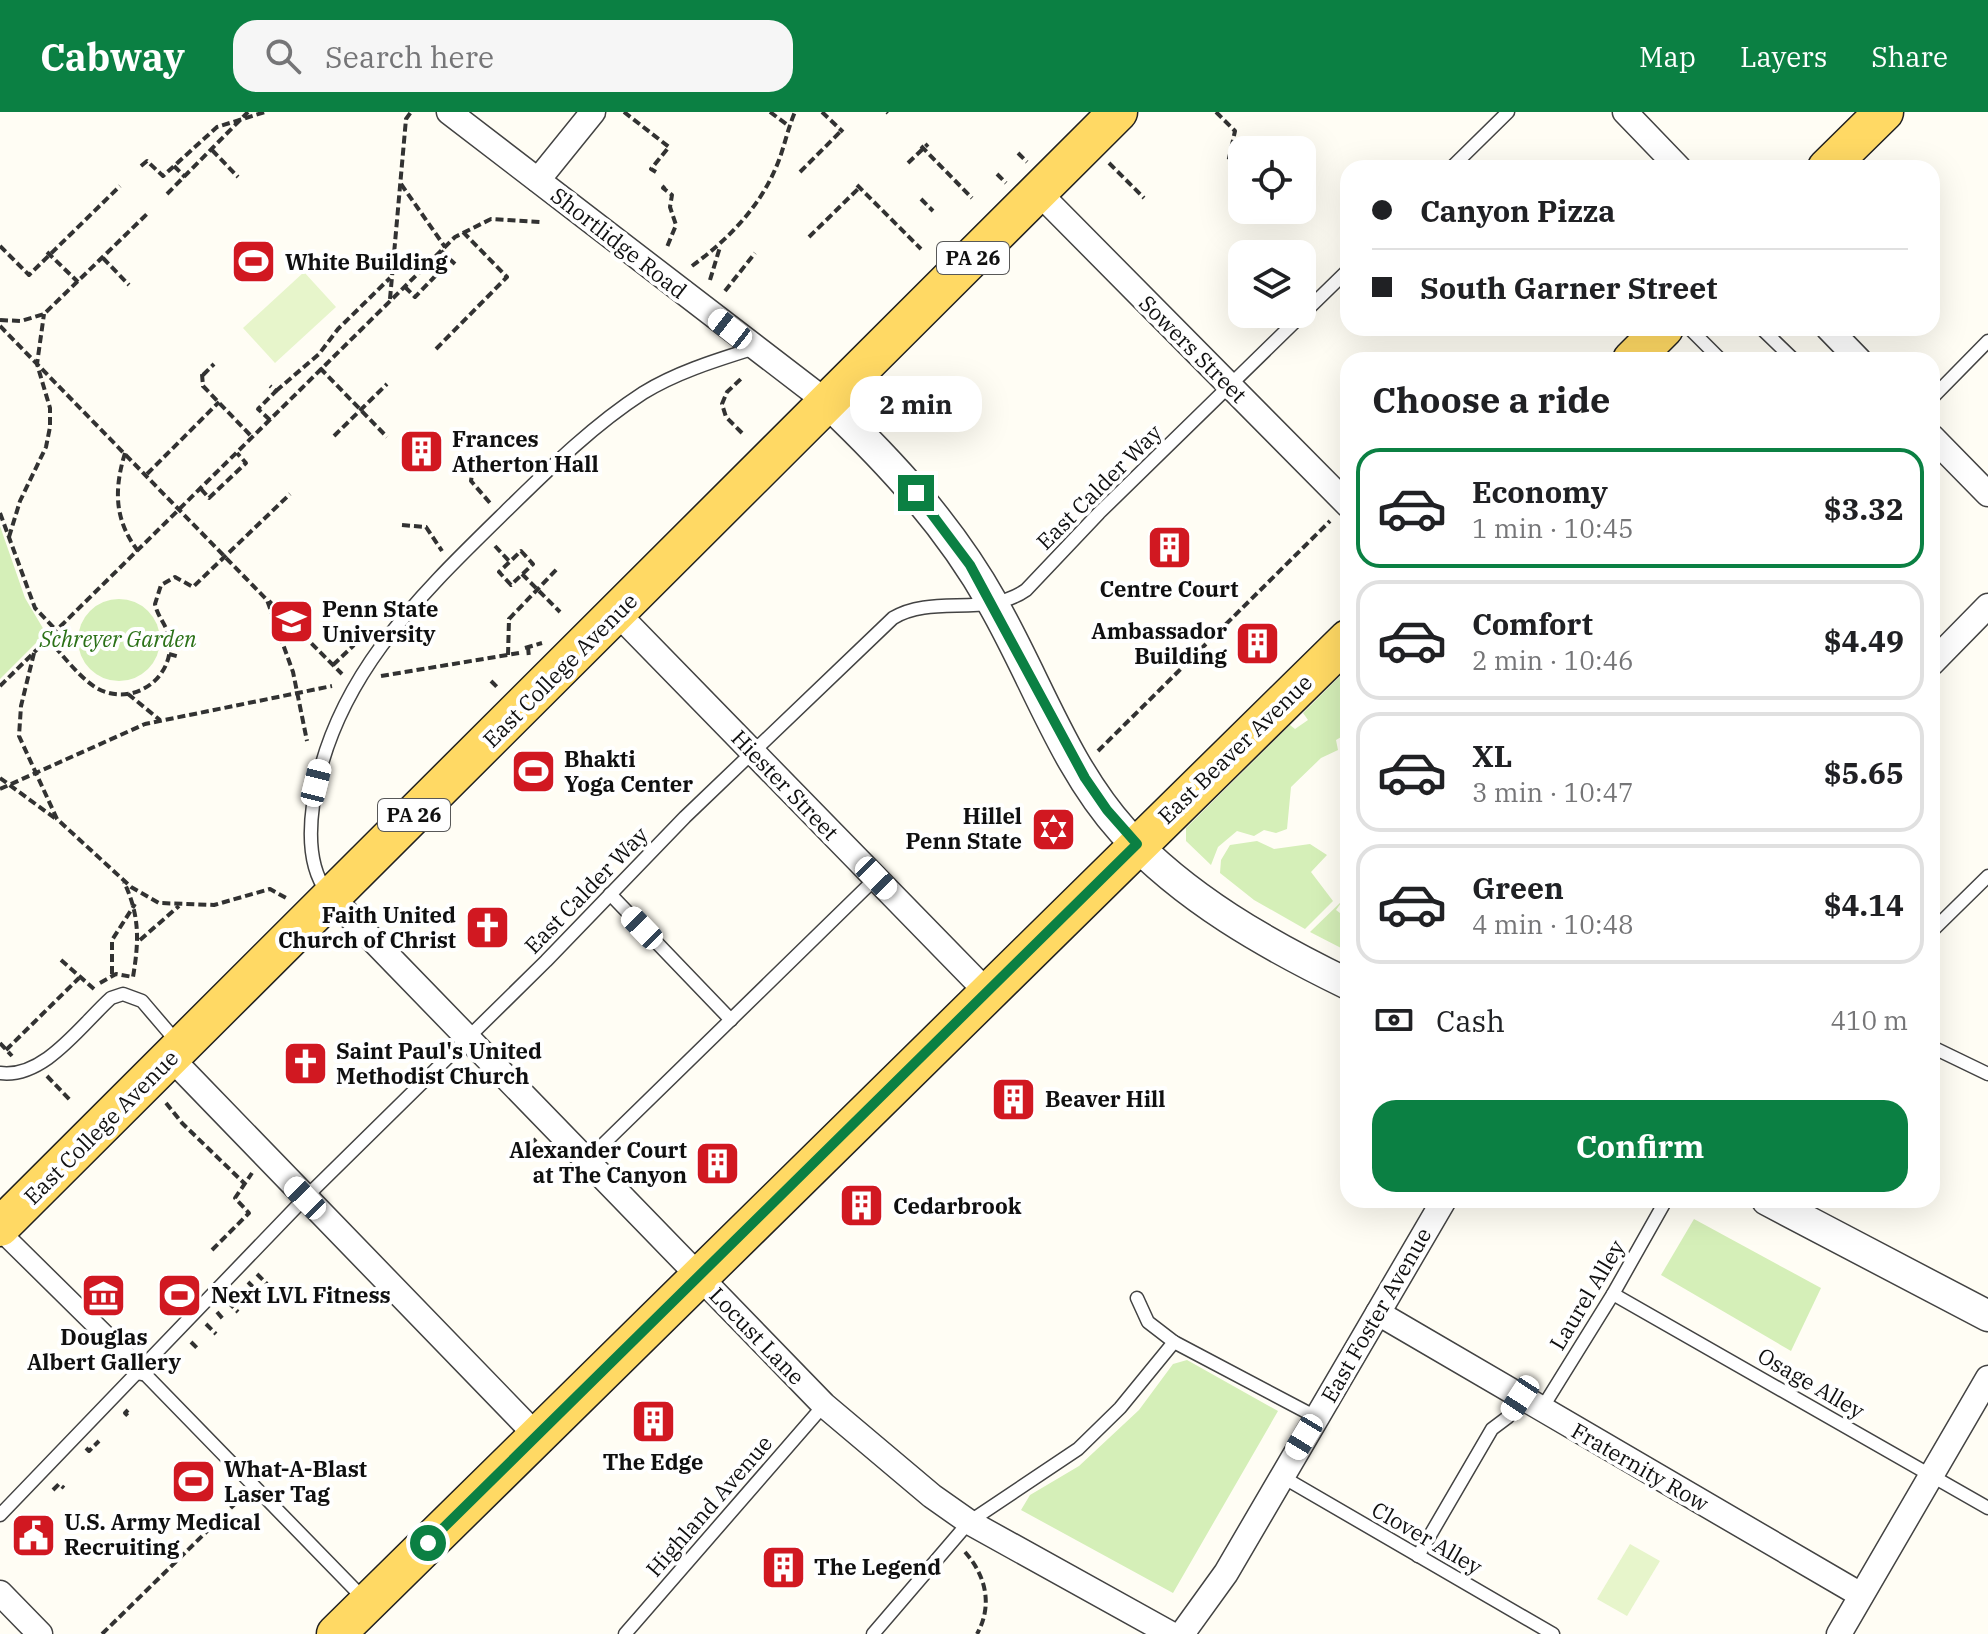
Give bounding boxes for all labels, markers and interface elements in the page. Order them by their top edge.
search box [233,20,793,92]
text: Cabway [40,32,185,81]
icon: search [261,34,305,78]
text: Search here [325,37,494,76]
text: Map [1639,38,1696,75]
text: Layers [1740,38,1827,75]
text: Share [1871,38,1948,75]
map controls [1228,136,1316,328]
button: locate [1228,136,1316,224]
street label: Shortlidge Road [545,180,693,305]
text: Canyon Pizza [1420,191,1615,230]
sports icon: White Building [230,238,278,286]
button: layers [1228,240,1316,328]
road number: PA 26 [937,242,1009,274]
place label: White Building [285,247,448,276]
text: South Garner Street [1420,268,1717,307]
street label: Sowers Street [1133,288,1254,409]
car [704,305,756,353]
text: Choose a ride [1372,376,1611,423]
callout: 2 min [850,377,982,433]
text: 2 min [880,387,952,421]
street label: East Calder Way [1030,418,1168,556]
place label: Frances Atherton Hall [452,424,599,478]
building icon: Frances Atherton Hall [397,428,445,476]
icon: car [1376,472,1448,544]
text: Economy [1472,472,1608,511]
route end [898,475,934,511]
text: $3.32 [1824,489,1904,528]
text: 1 min · 10:45 [1472,511,1634,545]
building icon: Centre Court [1145,524,1193,572]
place label: Centre Court [1100,574,1238,603]
street label: East College Avenue [476,586,643,753]
place label: Penn State University [322,594,438,648]
school or university icon: Penn State University [267,598,315,646]
icon: car [1376,604,1448,676]
text: Comfort [1472,604,1593,643]
place label: Ambassador Building [1091,616,1227,670]
building icon: Ambassador Building [1234,620,1282,668]
text: $4.49 [1824,621,1904,660]
park label: Schreyer Garden [38,624,197,653]
text: 2 min · 10:46 [1472,643,1634,677]
street label: East Beaver Avenue [1151,668,1318,830]
street label: Hiester Street [725,723,846,846]
icon: car [1376,736,1448,808]
text: XL [1472,736,1512,775]
place label: Bhakti Yoga Center [564,744,693,798]
sports icon: Bhakti Yoga Center [509,748,557,796]
text: $5.65 [1824,753,1904,792]
car [299,757,333,809]
text: 3 min · 10:47 [1472,775,1634,809]
road number: PA 26 [378,799,450,831]
place label: Hillel Penn State [906,801,1022,855]
synagogue icon: Hillel Penn State [1029,805,1077,853]
street label: East Calder Way [518,820,654,959]
car [851,852,901,904]
icon: car [1376,868,1448,940]
text: Green [1472,868,1564,907]
text: $4.14 [1824,885,1904,924]
place label: Faith United Church of Christ [278,900,456,954]
car [617,902,667,954]
church icon: Faith United Church of Christ [463,904,511,952]
text: 4 min · 10:48 [1472,907,1634,941]
icon: cash [1372,998,1416,1042]
text: Cash [1436,1001,1505,1040]
text: 410 m [1830,1003,1908,1037]
place label: Saint Paul's United Methodist Church [336,1036,542,1090]
church icon: Saint Paul's United Methodist Church [281,1040,329,1088]
street label: East College Avenue [17,1043,184,1210]
building icon: Beaver Hill [990,1075,1038,1123]
place label: Beaver Hill [1045,1084,1165,1113]
button: Confirm [1372,1100,1908,1192]
place label: Alexander Court at The Canyon [509,1135,687,1189]
building icon: Alexander Court at The Canyon [694,1139,742,1187]
car [280,1172,330,1224]
building icon: Cedarbrook [838,1182,886,1230]
place label: Cedarbrook [893,1191,1022,1220]
street label: East Foster Avenue [1314,1222,1437,1407]
street label: Laurel Alley [1542,1234,1631,1355]
sports icon: Next LVL Fitness [156,1271,204,1319]
museum icon: Douglas Albert Gallery [80,1272,128,1320]
place label: Next LVL Fitness [211,1280,391,1309]
street label: Locust Lane [703,1281,811,1391]
place label: Douglas Albert Gallery [27,1322,181,1376]
street label: Osage Alley [1753,1340,1870,1425]
car [1497,1371,1543,1425]
building icon: The Edge [629,1397,677,1445]
car [1281,1410,1327,1464]
street label: Fraternity Row [1567,1416,1714,1517]
street label: Highland Avenue [639,1429,778,1583]
place label: The Edge [603,1447,703,1476]
place label: What-A-Blast Laser Tag [224,1454,367,1508]
sports icon: What-A-Blast Laser Tag [169,1458,217,1506]
street label: Clover Alley [1367,1494,1488,1581]
place label: U.S. Army Medical Recruiting [64,1507,261,1561]
public building icon: U.S. Army Medical Recruiting [9,1511,57,1559]
route start [410,1525,446,1561]
building icon: The Legend [759,1543,807,1591]
place label: The Legend [814,1552,941,1581]

